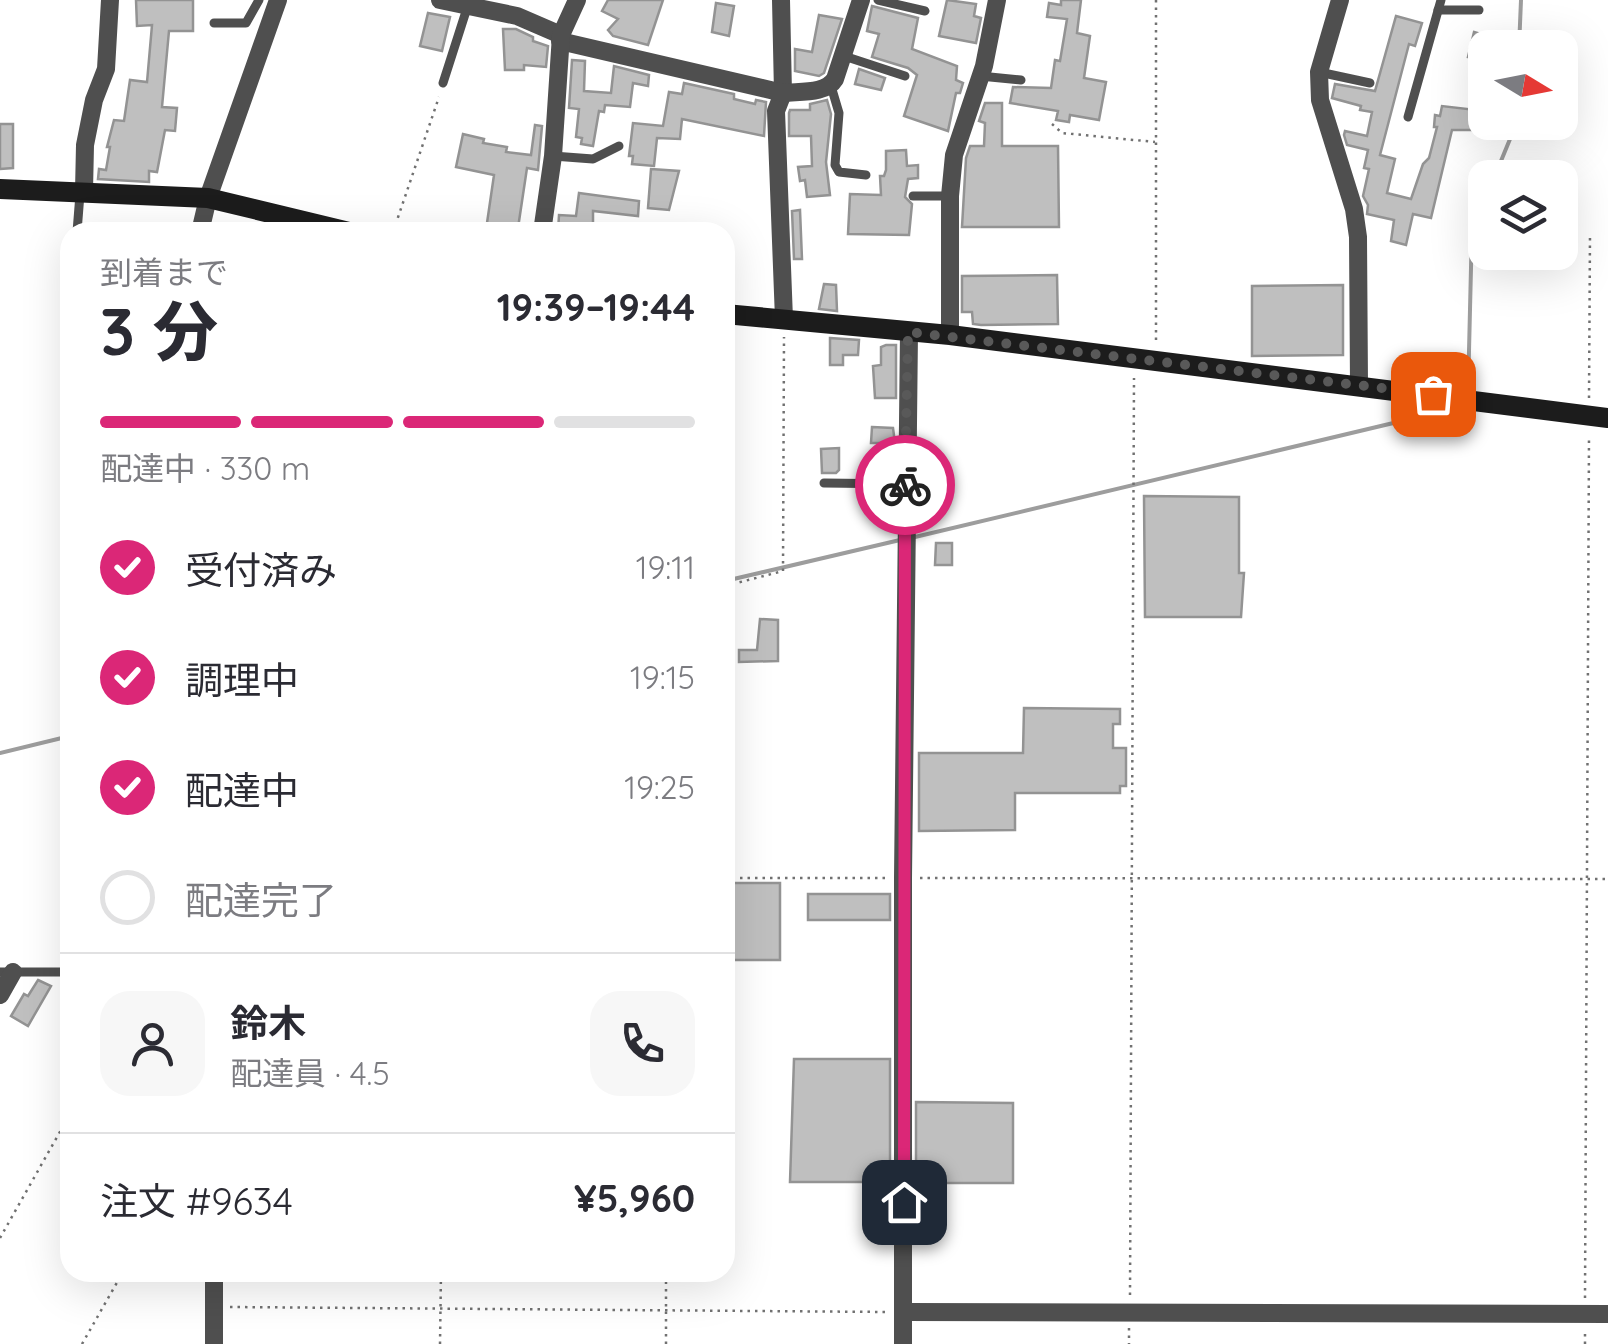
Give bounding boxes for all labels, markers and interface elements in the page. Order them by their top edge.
north arrow [1468,30,1578,140]
map controls [1468,30,1578,270]
button: layers [1468,160,1578,270]
text: 到着まで [100,252,228,292]
text: 19:39–19:44 [497,283,695,331]
text: 3 分 [100,290,218,371]
pin [1391,352,1476,437]
icon: bag [1406,367,1461,422]
courier [855,435,955,535]
text: 配達中 · 330 m [100,448,310,488]
icon: bike [878,458,933,513]
icon: check [100,540,155,595]
text: 受付済み [185,546,337,594]
text: 19:11 [636,547,695,587]
icon: check [100,650,155,705]
text: 調理中 [185,656,299,704]
text: 19:15 [630,657,695,697]
icon: check [100,760,155,815]
text: 配達中 [185,766,299,814]
text: 19:25 [624,767,695,807]
text: 配達完了 [185,876,337,924]
button: person [100,991,205,1096]
button: phone [590,991,695,1096]
text: 鈴木 [230,999,306,1047]
text: 配達員 · 4.5 [230,1053,390,1093]
pin [862,1160,947,1245]
text: ¥5,960 [574,1174,695,1222]
icon: home [877,1175,932,1230]
text: 注文 #9634 [100,1177,293,1225]

